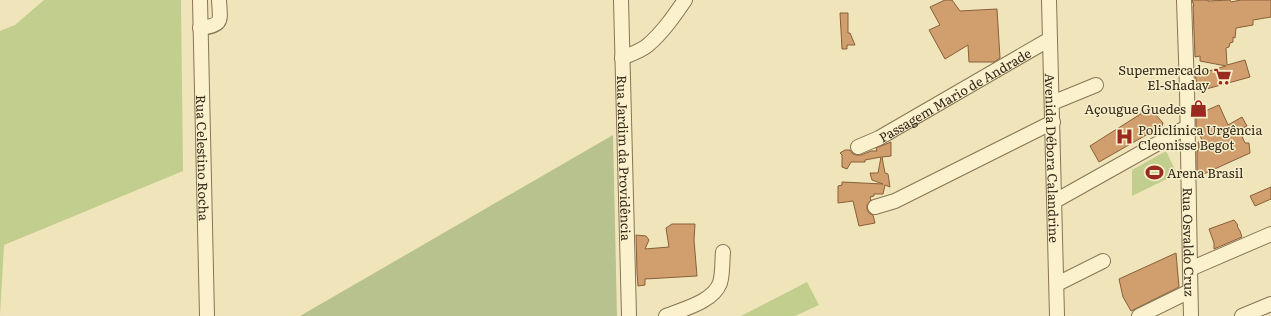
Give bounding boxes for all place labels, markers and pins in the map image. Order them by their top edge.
place label: Supermercado El-Shaday [1118,60,1210,94]
supermarket icon: Supermercado El-Shaday [1212,66,1232,86]
shop icon: Açougue Guedes [1189,98,1209,118]
place label: Açougue Guedes [1084,99,1186,118]
place label: Policlínica Urgência Cleonisse Begot [1138,120,1262,154]
hospital icon: Policlínica Urgência Cleonisse Begot [1115,126,1135,146]
sports icon: Arena Brasil [1144,162,1164,182]
place label: Arena Brasil [1167,163,1244,182]

